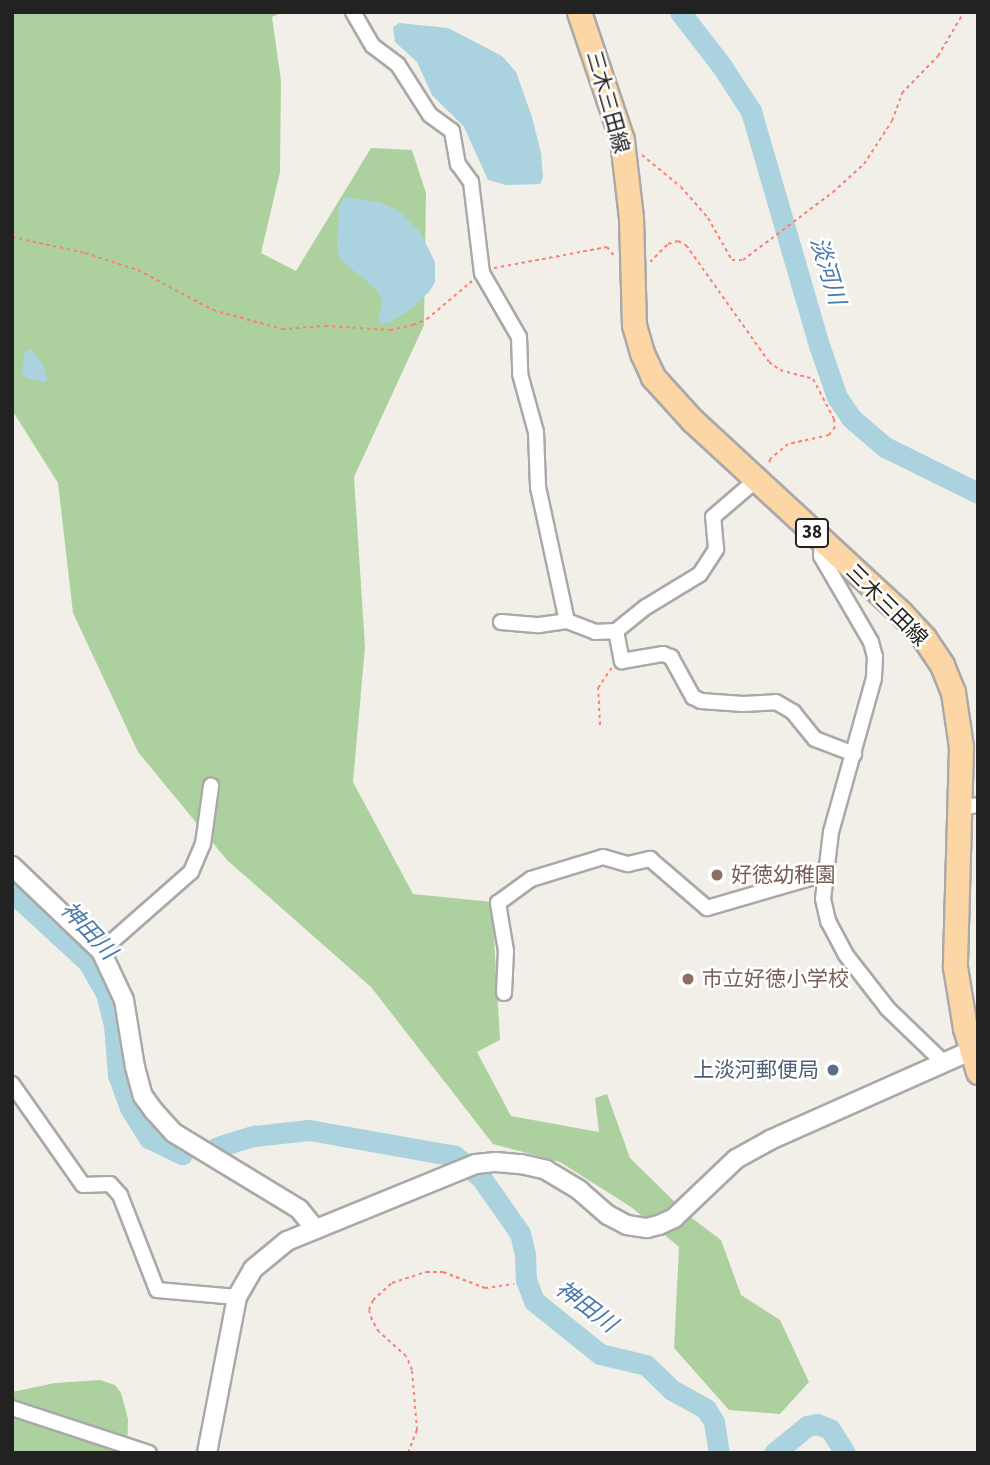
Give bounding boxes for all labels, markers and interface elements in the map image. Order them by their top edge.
street label: 三木三田線 [581,48,635,156]
water label: 淡河川 [804,234,850,308]
road number: 38 [794,518,830,548]
street label: 三木三田線 [841,559,933,651]
place label: 好徳幼稚園 [731,862,836,888]
marker: 好徳幼稚園 [709,867,725,883]
water label: 神田川 [54,896,122,966]
place label: 市立好徳小学校 [702,966,849,992]
marker: 市立好徳小学校 [680,971,696,987]
place label: 上淡河郵便局 [693,1057,819,1083]
marker: 上淡河郵便局 [825,1062,841,1078]
water label: 神田川 [550,1275,622,1339]

